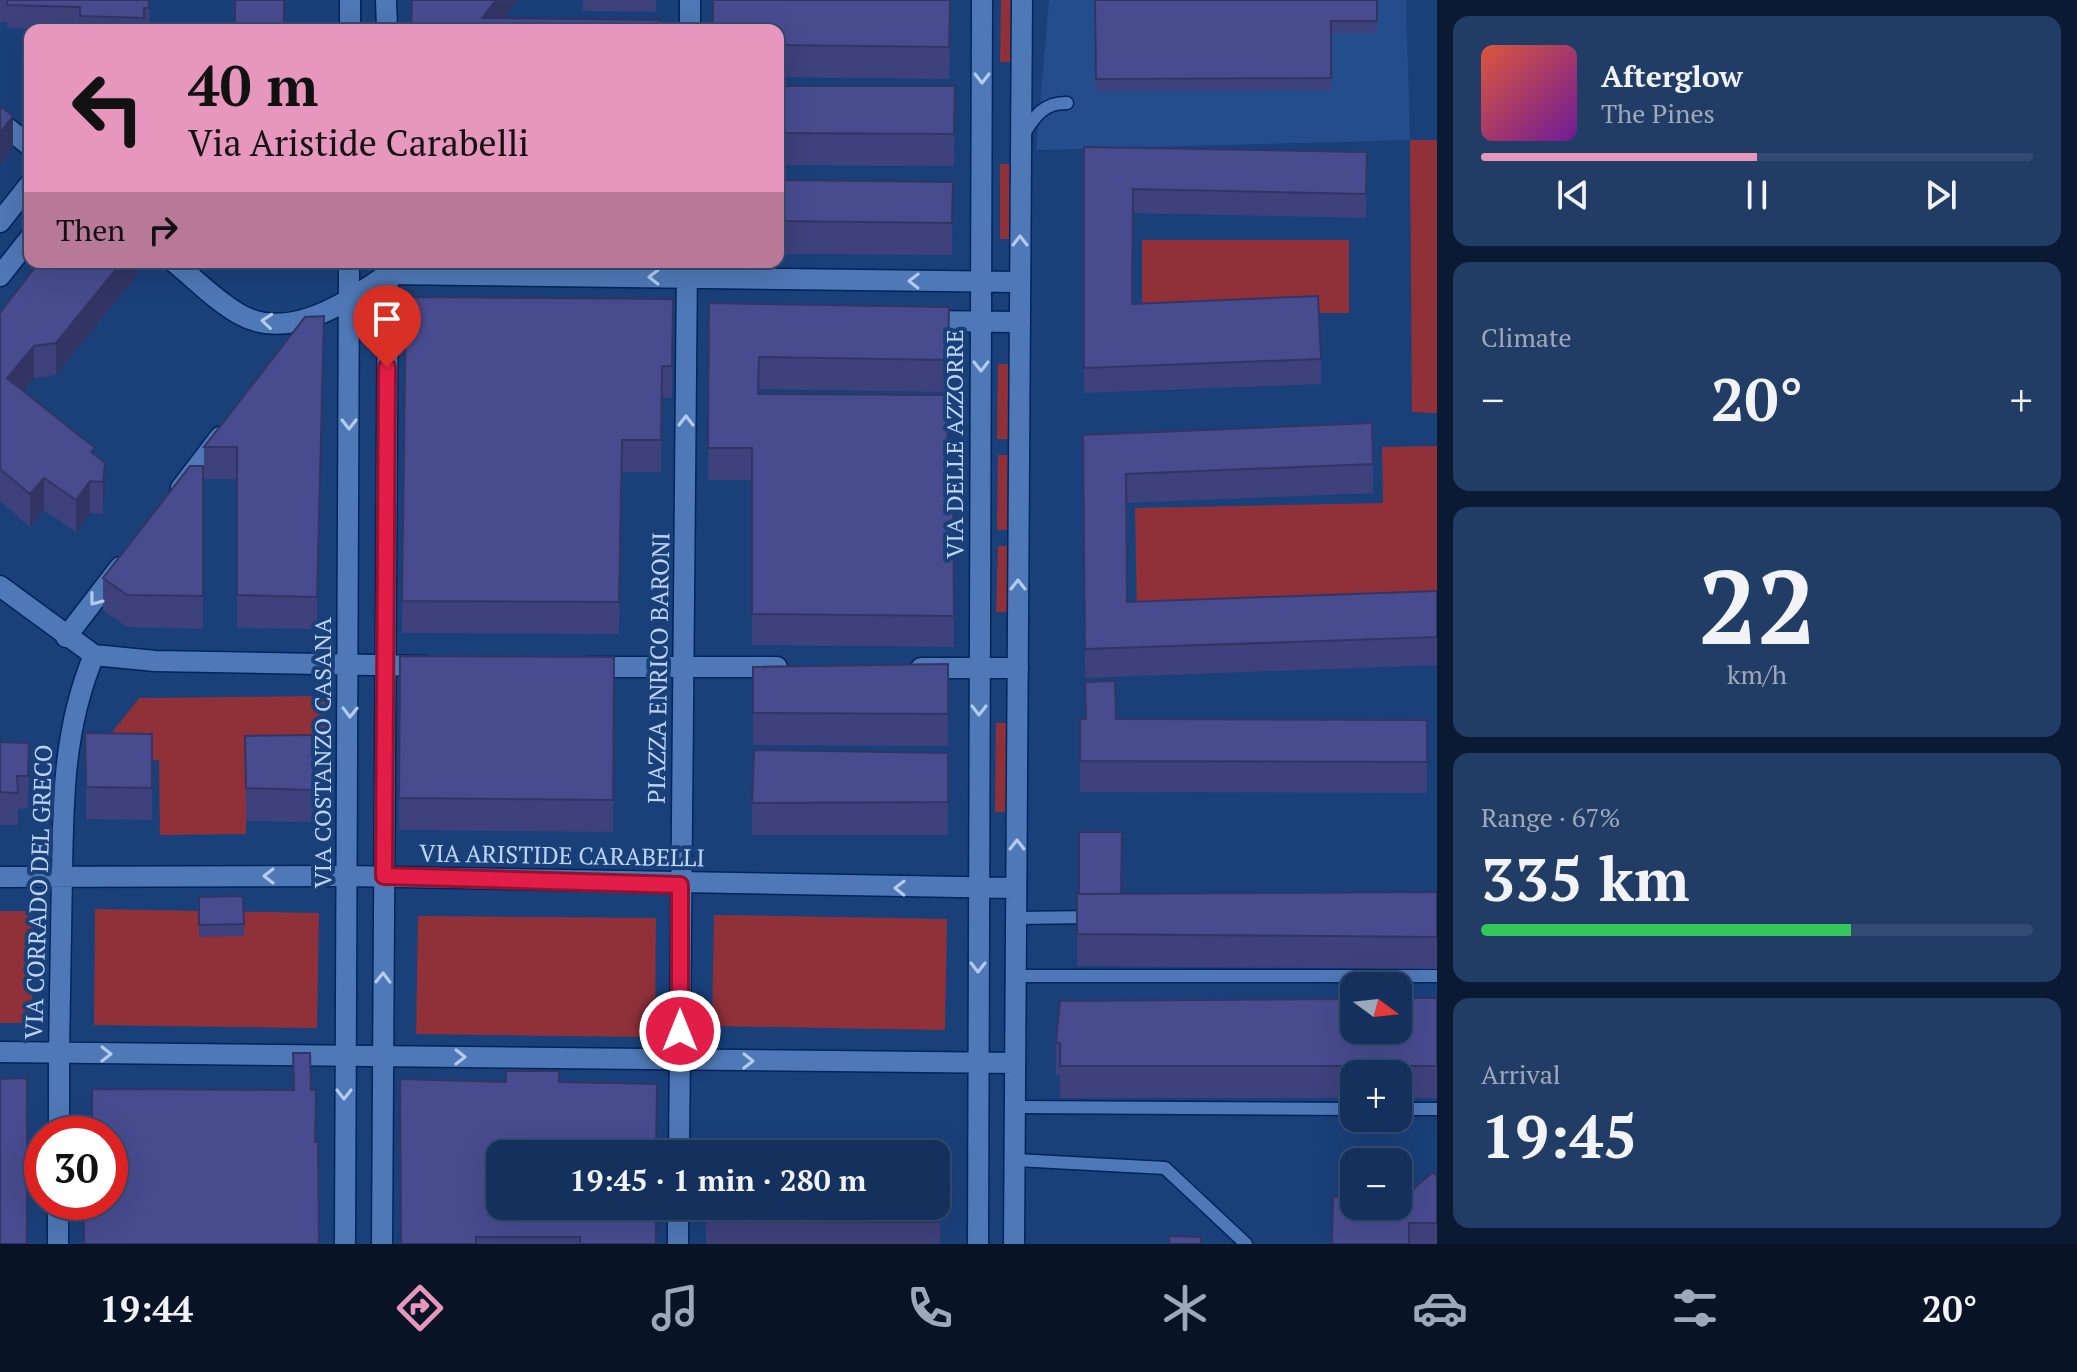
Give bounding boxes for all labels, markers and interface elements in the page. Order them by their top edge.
text: 40 m [188,48,318,122]
icon: left [56,56,160,160]
text: Afterglow [1601,56,1743,96]
one-way arrow [973,72,991,85]
text: The Pines [1601,96,1715,130]
text: Via Aristide Carabelli [188,119,529,166]
icon: previous [1551,173,1595,217]
icon: pause [1735,173,1779,217]
icon: next [1919,173,1963,217]
icon: right [141,208,185,252]
text: Then [56,210,125,250]
one-way arrow [1011,234,1029,247]
one-way arrow [647,268,660,286]
one-way arrow [907,272,920,290]
pin [353,285,421,367]
icon: arrive [365,297,409,341]
one-way arrow [260,313,273,330]
text: Climate [1481,320,1572,354]
street label: VIA DELLE AZZORRE [938,329,970,559]
text: 20° [1711,359,1803,438]
one-way arrow [972,360,989,373]
text: − [1481,370,1504,429]
text: + [2010,370,2033,429]
one-way arrow [677,414,695,427]
one-way arrow [340,418,358,431]
street label: PIAZZA ENRICO BARONI [640,532,676,804]
text: 22 [1698,536,1816,674]
one-way arrow [1009,578,1027,591]
one-way arrow [90,591,104,606]
street label: VIA COSTANZO CASANA [306,617,338,889]
text: km/h [1727,657,1787,691]
one-way arrow [970,704,988,717]
one-way arrow [341,706,358,719]
street label: VIA CORRADO DEL GRECO [17,744,59,1040]
text: Range · 67% [1481,800,1620,834]
street label: VIA ARISTIDE CARABELLI [419,837,705,873]
one-way arrow [1008,838,1026,851]
text: 335 km [1481,839,1689,918]
one-way arrow [262,867,275,884]
one-way arrow [893,879,906,896]
one-way arrow [969,961,987,974]
one-way arrow [374,971,391,984]
north arrow [1340,972,1412,1044]
map controls [1340,972,1412,1220]
position arrow [638,989,722,1073]
one-way arrow [100,1045,113,1063]
one-way arrow [454,1048,467,1066]
one-way arrow [742,1052,755,1070]
text: Arrival [1481,1057,1561,1091]
button: + [1340,1060,1412,1132]
one-way arrow [335,1088,353,1101]
text: 19:45 [1481,1096,1637,1175]
speed limit sign: 30 [24,1116,128,1220]
button: − [1340,1148,1412,1220]
text: 19:45 · 1 min · 280 m [570,1160,866,1200]
icon: directions [392,1280,448,1336]
icon: music [647,1280,703,1336]
icon: phone [902,1280,958,1336]
icon: climate [1157,1280,1213,1336]
icon: car [1412,1280,1468,1336]
icon: filters [1667,1280,1723,1336]
text: 19:44 [99,1285,193,1332]
text: 20° [1922,1285,1977,1332]

